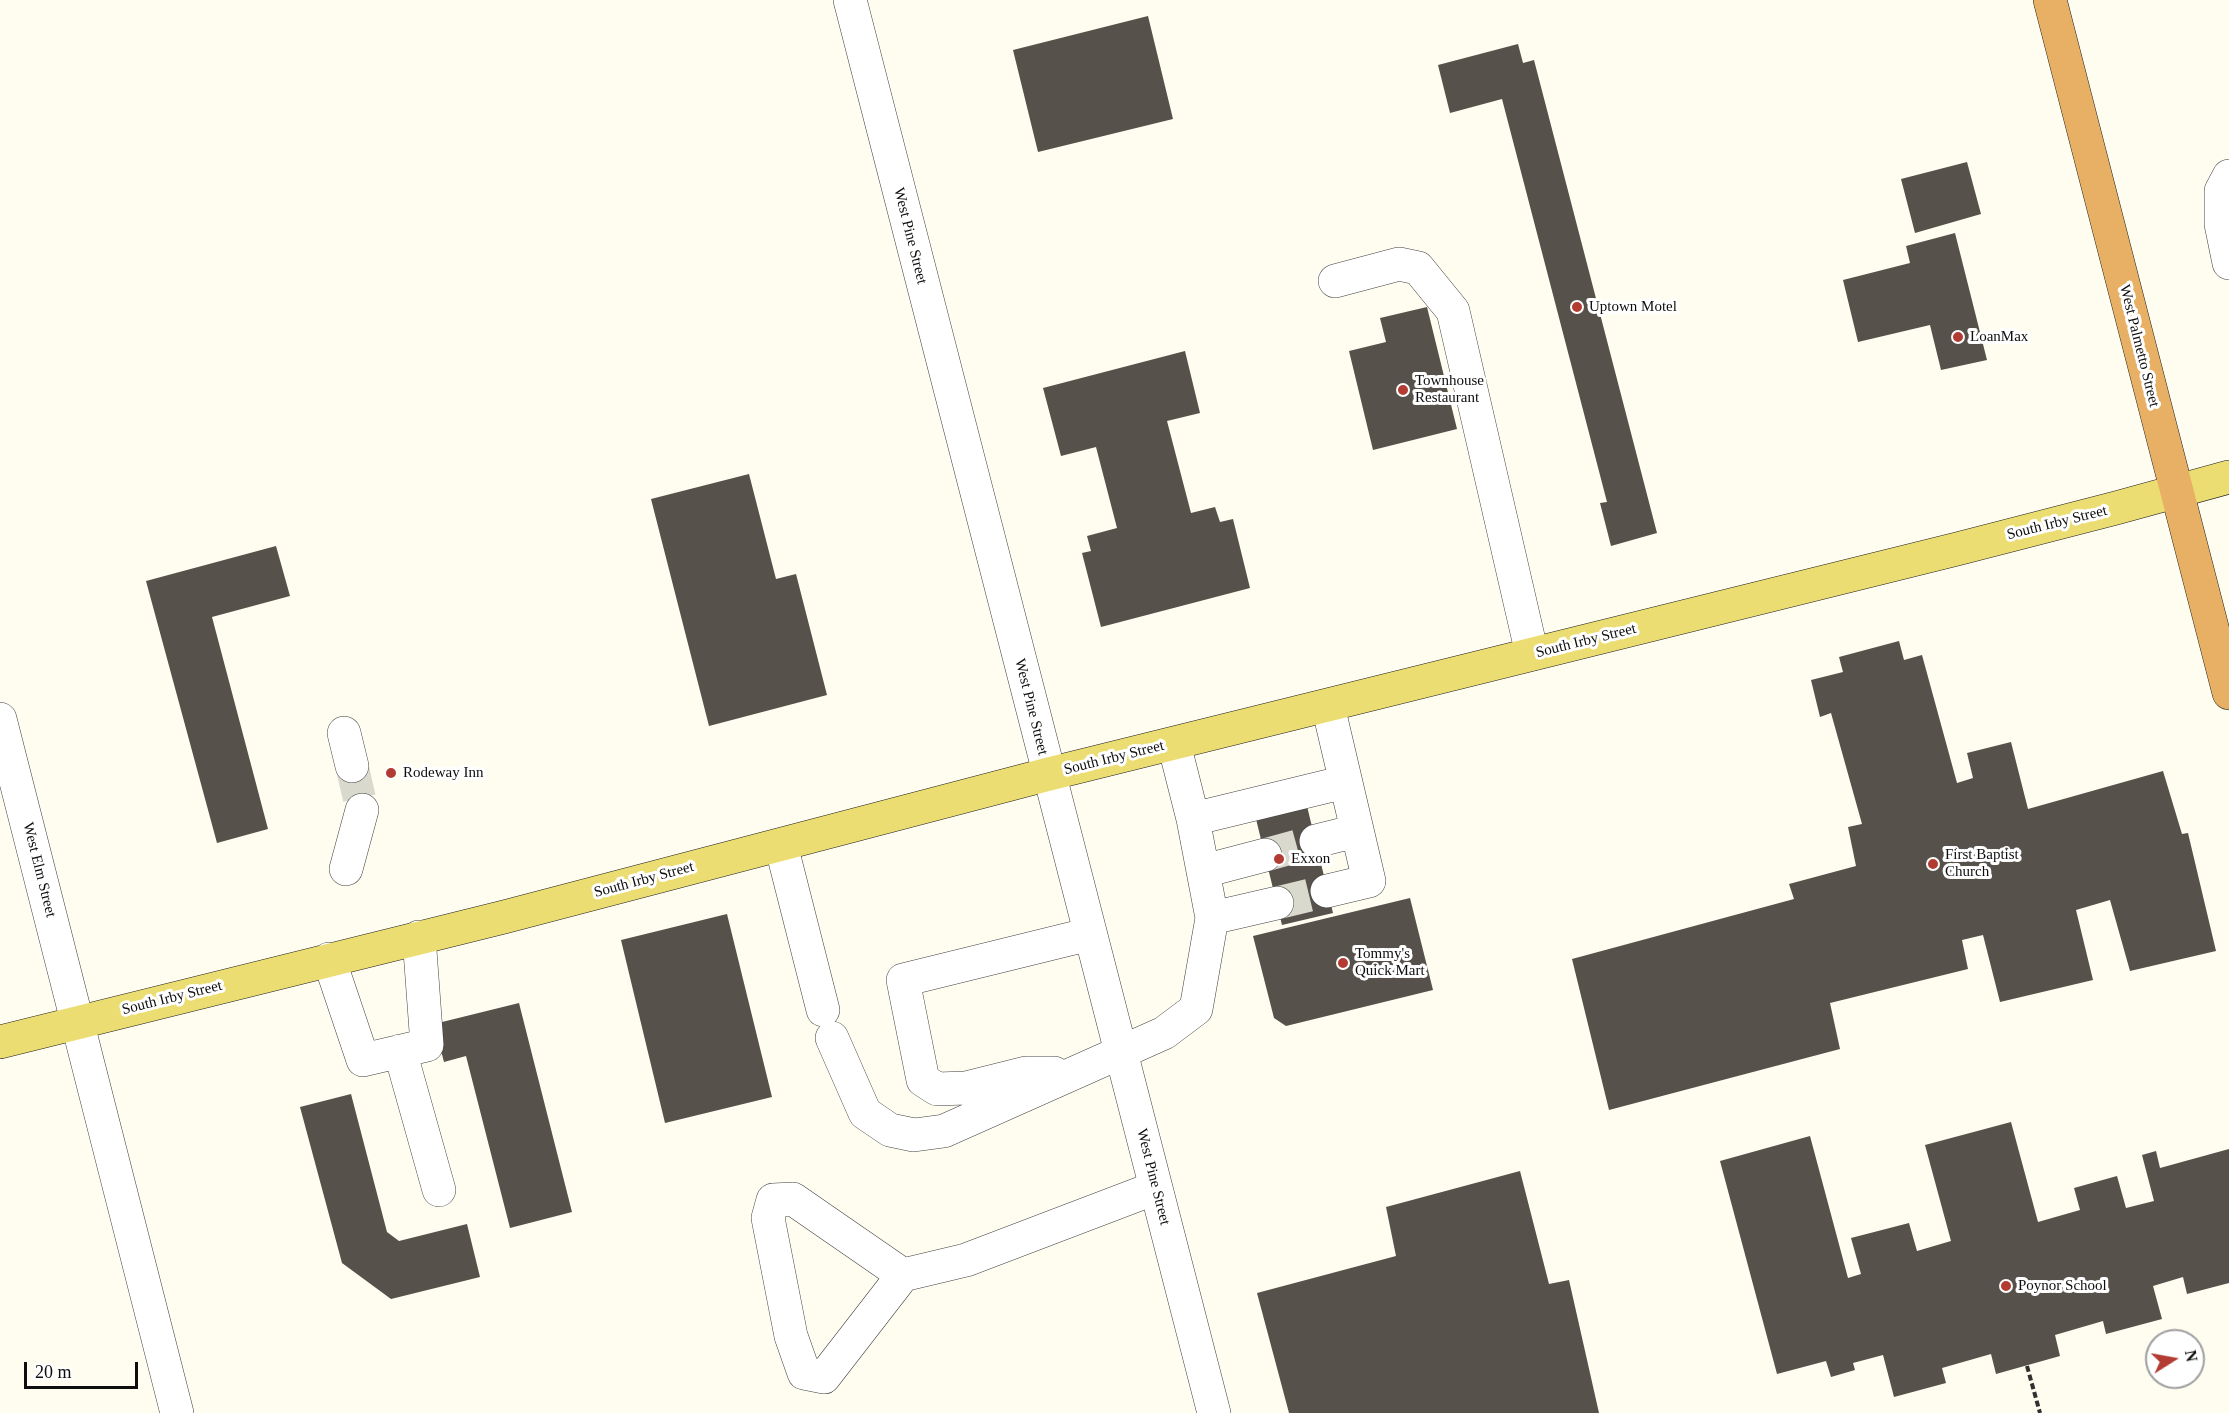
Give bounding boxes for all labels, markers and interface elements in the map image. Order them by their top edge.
street label: West Pine Street [889,186,931,286]
street label: West Palmetto Street [2115,283,2163,409]
place label: Uptown Motel [1589,298,1677,316]
marker: Uptown Motel [1570,300,1584,314]
place label: LoanMax [1970,328,2028,346]
marker: LoanMax [1951,330,1965,344]
place label: Townhouse Restaurant [1415,372,1484,407]
marker: Townhouse Restaurant [1396,383,1410,397]
street label: South Irby Street [2005,502,2109,544]
street label: South Irby Street [1534,620,1638,662]
street label: West Pine Street [1010,657,1052,757]
street label: South Irby Street [1062,737,1166,779]
place label: Rodeway Inn [403,764,483,782]
marker: Rodeway Inn [384,766,398,780]
street label: West Elm Street [19,821,59,919]
place label: First Baptist Church [1945,846,2019,881]
place label: Exxon [1291,850,1330,868]
marker: Exxon [1272,852,1286,866]
marker: First Baptist Church [1926,857,1940,871]
street label: South Irby Street [592,858,696,902]
place label: Tommy's Quick Mart [1355,945,1425,980]
marker: Tommy's Quick Mart [1336,956,1350,970]
street label: South Irby Street [120,977,224,1019]
street label: West Pine Street [1132,1127,1174,1227]
place label: Poynor School [2018,1277,2107,1295]
marker: Poynor School [1999,1279,2013,1293]
north arrow [2145,1329,2205,1389]
text: N [2182,1349,2201,1363]
scale bar [27,1350,141,1388]
text: 20 m [35,1362,72,1382]

